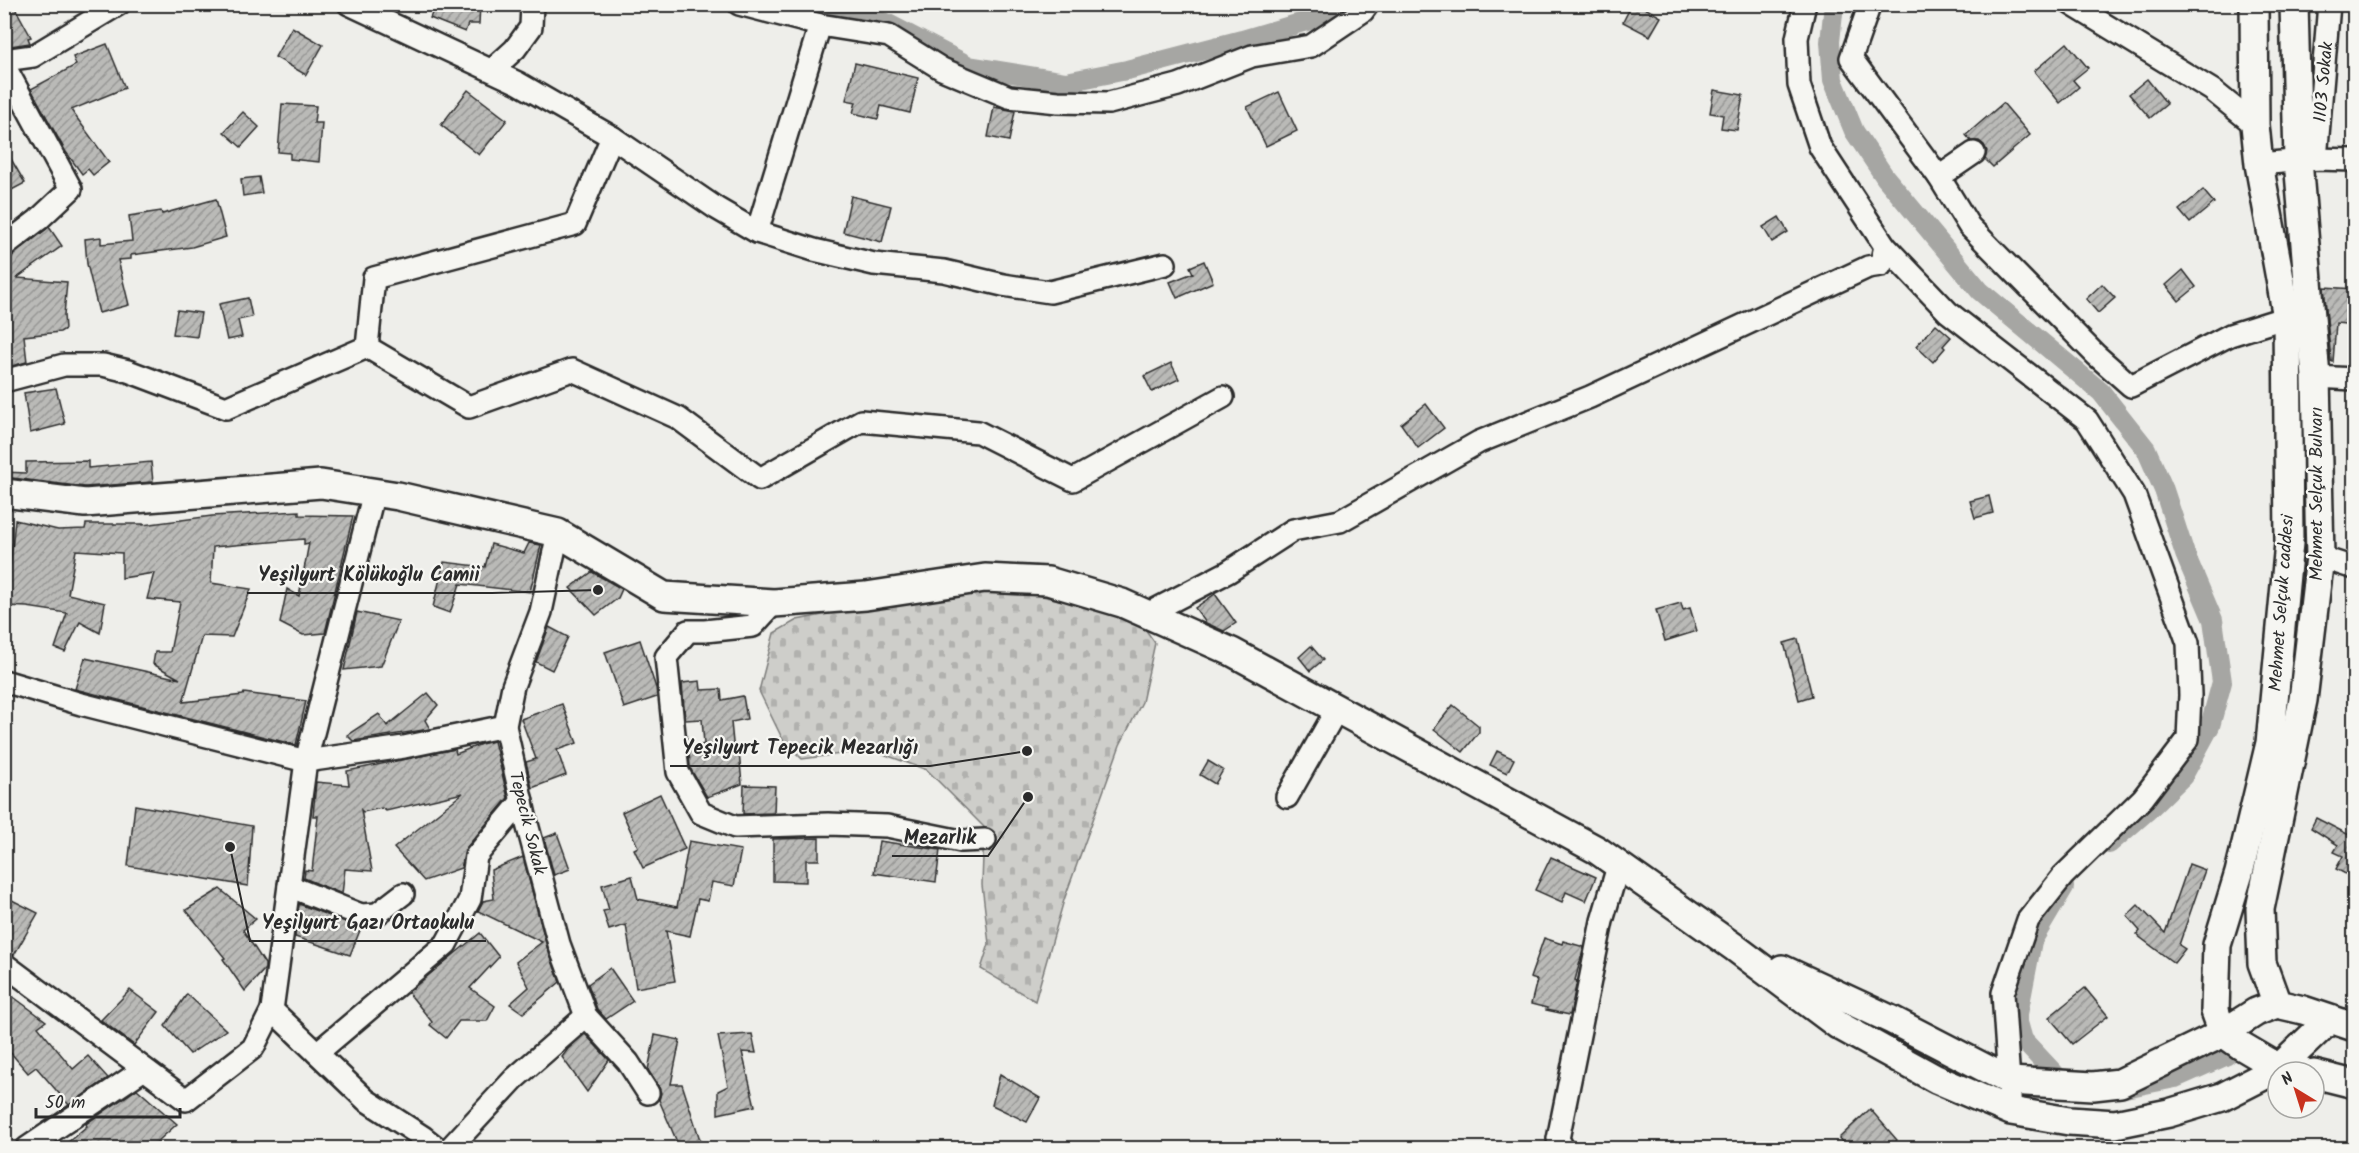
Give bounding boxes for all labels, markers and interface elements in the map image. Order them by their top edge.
street label: 1103 Sokak [2307,40,2343,124]
street label: Mehmet Selçuk Bulvarı [2303,407,2332,581]
street label: Mehmet Selçuk caddesi [2262,513,2303,693]
callout: Yeşilyurt Kölükoğlu Camii [247,555,492,593]
text: Yeşilyurt Kölükoğlu Camii [258,560,480,592]
callout: Yeşilyurt Tepecik Mezarlığı [670,728,930,766]
text: Yeşilyurt Tepecik Mezarlığı [682,733,918,765]
street label: Tepecik Sokak [500,769,553,879]
callout: Mezarlık [892,818,988,856]
text: Mezarlık [904,823,977,855]
callout: Yeşilyurt Gazı Ortaokulu [250,903,486,941]
text: Yeşilyurt Gazı Ortaokulu [262,908,474,940]
north arrow [2266,1060,2326,1120]
text: N [2276,1066,2299,1092]
scale bar [36,1081,180,1119]
text: 50 m [45,1089,85,1118]

